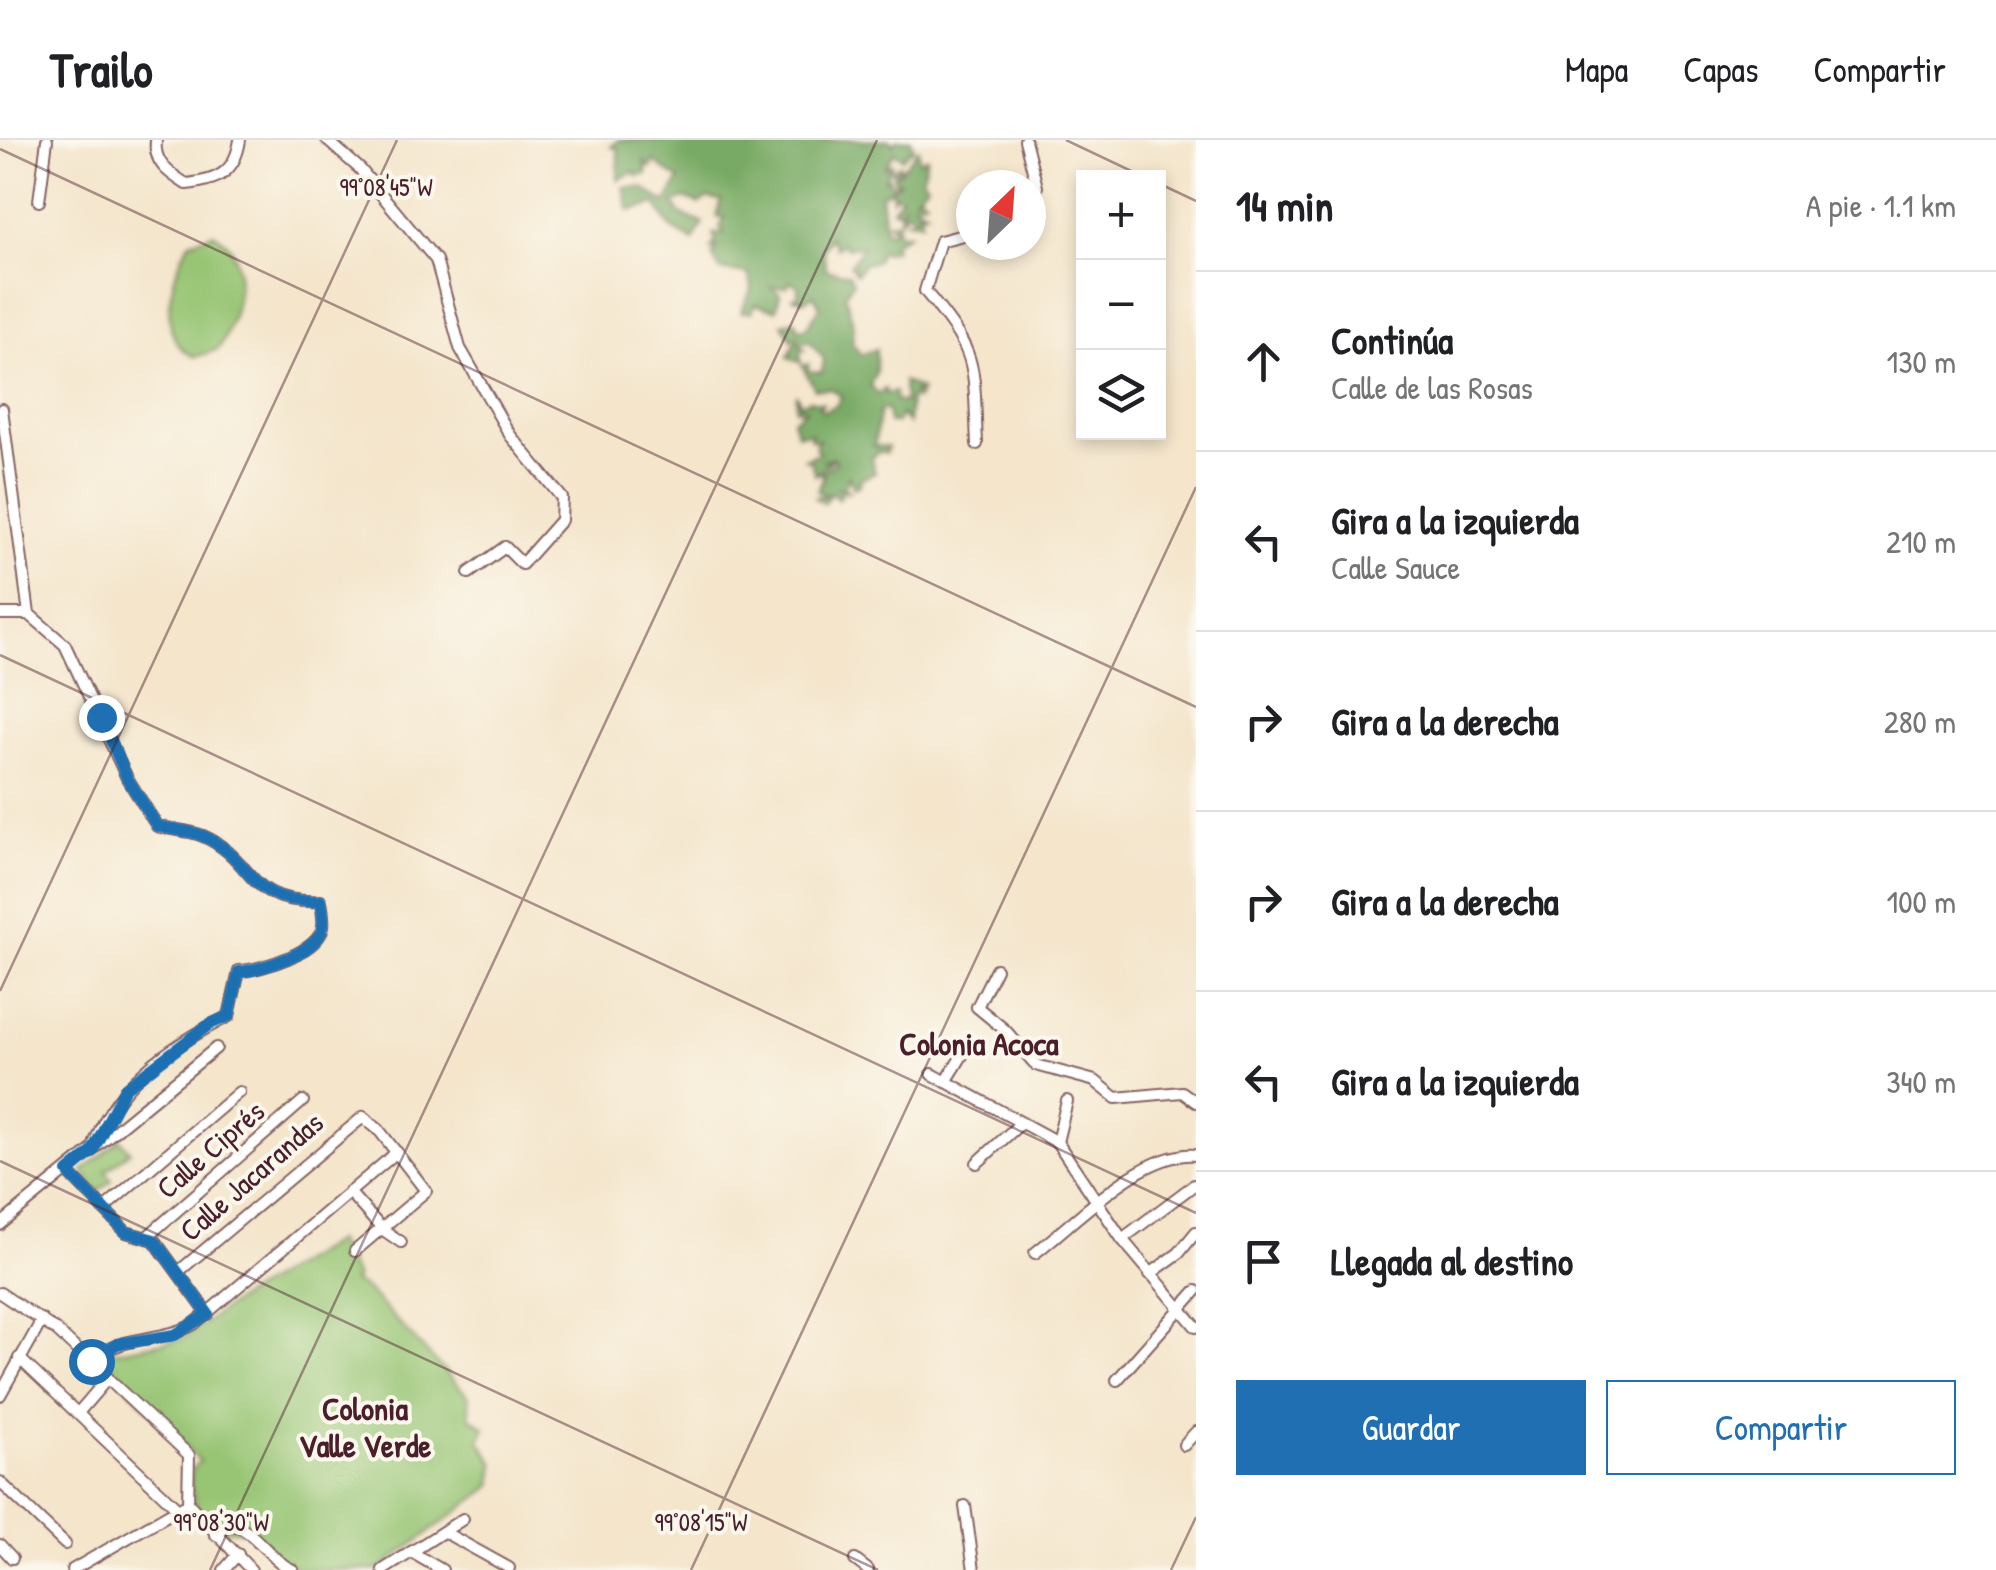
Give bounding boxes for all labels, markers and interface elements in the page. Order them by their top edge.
text: Trailo [50,37,153,102]
text: Mapa [1565,46,1628,93]
text: Capas [1683,46,1758,93]
text: Compartir [1813,46,1946,93]
text: 99°08'45"W [339,170,433,204]
north arrow [956,170,1046,260]
map controls [1076,170,1166,440]
button: + [1076,170,1166,260]
text: 14 min [1236,177,1334,234]
text: A pie · 1.1 km [1806,184,1956,227]
button: − [1076,260,1166,350]
text: Continúa [1331,314,1453,366]
icon: ahead [1236,334,1291,389]
text: 130 m [1887,340,1956,383]
button: layers [1076,350,1166,440]
text: Calle de las Rosas [1331,366,1533,409]
text: Gira a la izquierda [1331,494,1579,546]
icon: left [1236,514,1291,569]
text: 210 m [1886,520,1956,563]
text: Calle Sauce [1331,546,1460,589]
icon: right [1236,694,1291,749]
route end [79,695,125,741]
text: Gira a la derecha [1331,695,1559,747]
text: 280 m [1884,700,1956,743]
icon: right [1236,874,1291,929]
text: Gira a la derecha [1331,875,1559,927]
text: 100 m [1887,880,1956,923]
district label: Colonia Acoca [899,1022,1059,1065]
icon: left [1236,1054,1291,1109]
text: Gira a la izquierda [1331,1055,1579,1107]
text: 340 m [1886,1060,1956,1103]
street label: Calle Ciprés [147,1091,273,1207]
street label: Calle Jacarandas [171,1102,331,1250]
icon: arrive [1236,1234,1291,1289]
text: Llegada al destino [1331,1235,1573,1287]
route start [69,1339,115,1385]
button: Guardar [1236,1380,1586,1475]
button: Compartir [1606,1380,1956,1475]
district label: Colonia Valle Verde [299,1387,432,1467]
text: 99°08'30"W [173,1505,269,1539]
text: 99°08'15"W [655,1505,748,1539]

